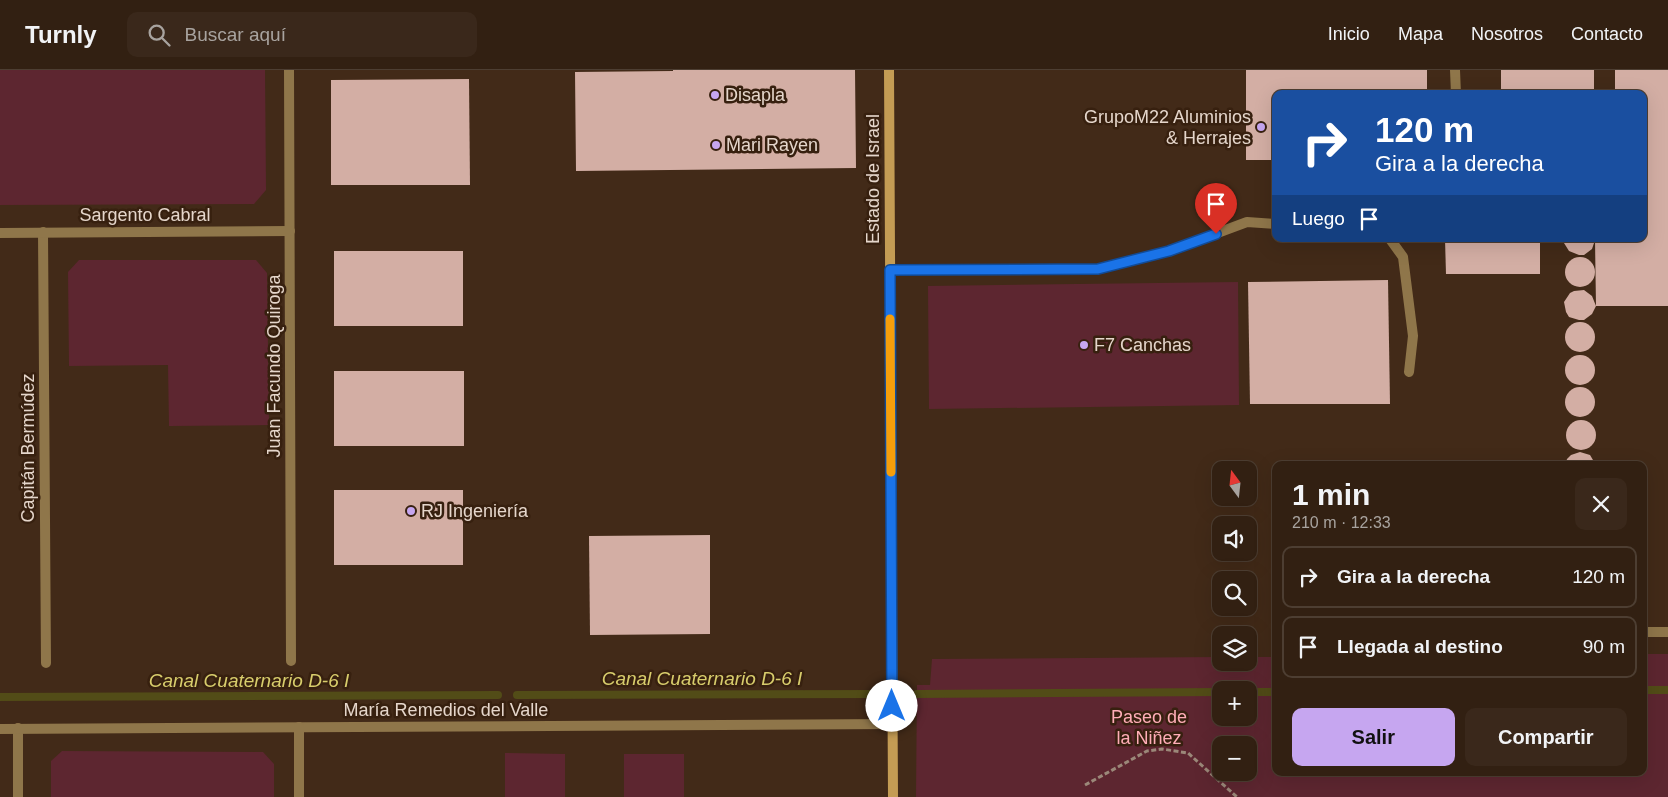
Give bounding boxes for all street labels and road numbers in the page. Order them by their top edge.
street label: Estado de Israel [863,114,883,244]
street label: Sargento Cabral [79,205,211,225]
street label: Juan Facundo Quiroga [264,273,284,458]
street label: Capitán Bermúdez [18,373,38,523]
street label: María Remedios del Valle [344,700,548,720]

